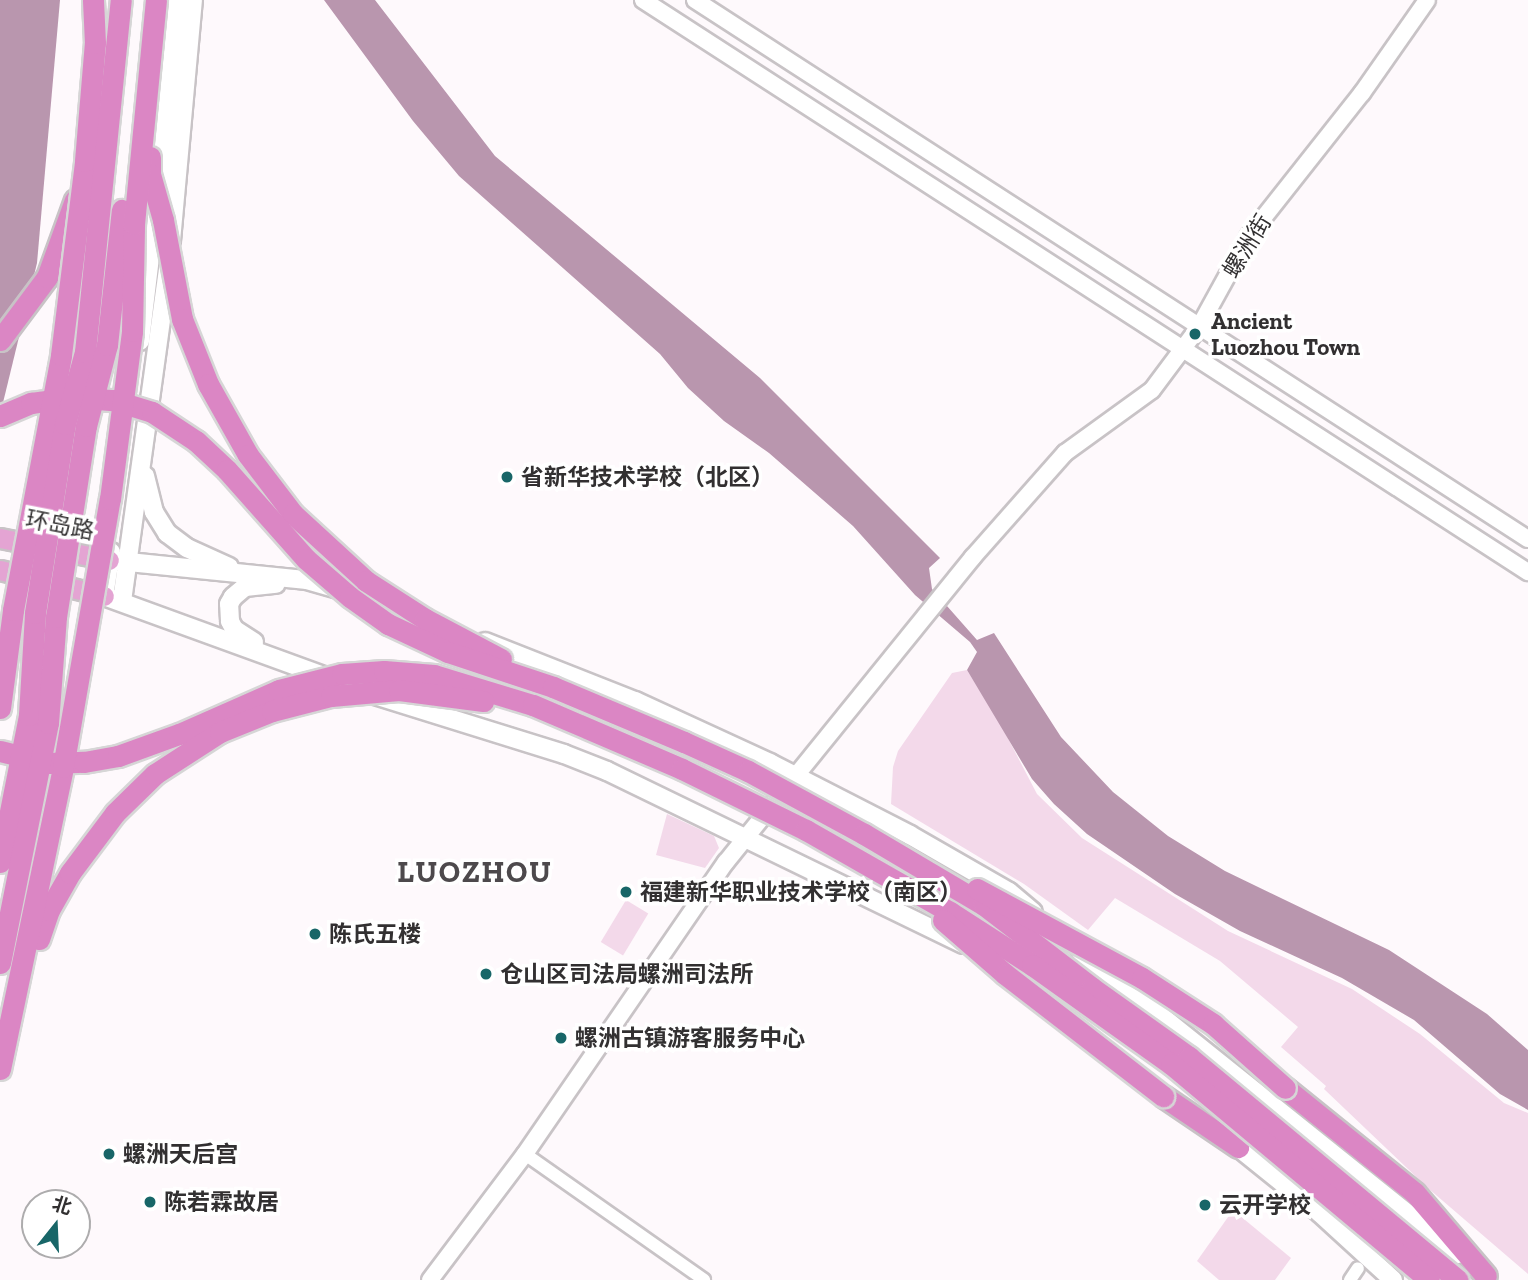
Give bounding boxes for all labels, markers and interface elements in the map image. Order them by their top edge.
street label: 螺洲街 [1217,209,1277,283]
place label: Ancient Luozhou Town [1211,307,1360,361]
marker: Ancient Luozhou Town [1185,324,1205,344]
place label: 省新华技术学校（北区） [521,463,774,491]
marker: 省新华技术学校（北区） [499,469,515,485]
street label: 环岛路 [24,505,96,545]
district label: LUOZHOU [398,854,552,890]
place label: 福建新华职业技术学校（南区） [640,878,962,906]
marker: 福建新华职业技术学校（南区） [618,884,634,900]
place label: 陈氏五楼 [329,920,421,948]
marker: 陈氏五楼 [307,926,323,942]
place label: 仓山区司法局螺洲司法所 [500,960,753,988]
marker: 仓山区司法局螺洲司法所 [478,966,494,982]
place label: 螺洲古镇游客服务中心 [575,1024,805,1052]
marker: 螺洲古镇游客服务中心 [553,1030,569,1046]
place label: 螺洲天后宫 [123,1140,238,1168]
marker: 螺洲天后宫 [101,1146,117,1162]
place label: 陈若霖故居 [164,1188,279,1216]
north arrow [21,1189,91,1259]
place label: 云开学校 [1219,1191,1311,1219]
text: 北 [49,1192,75,1219]
marker: 陈若霖故居 [142,1194,158,1210]
marker: 云开学校 [1197,1197,1213,1213]

